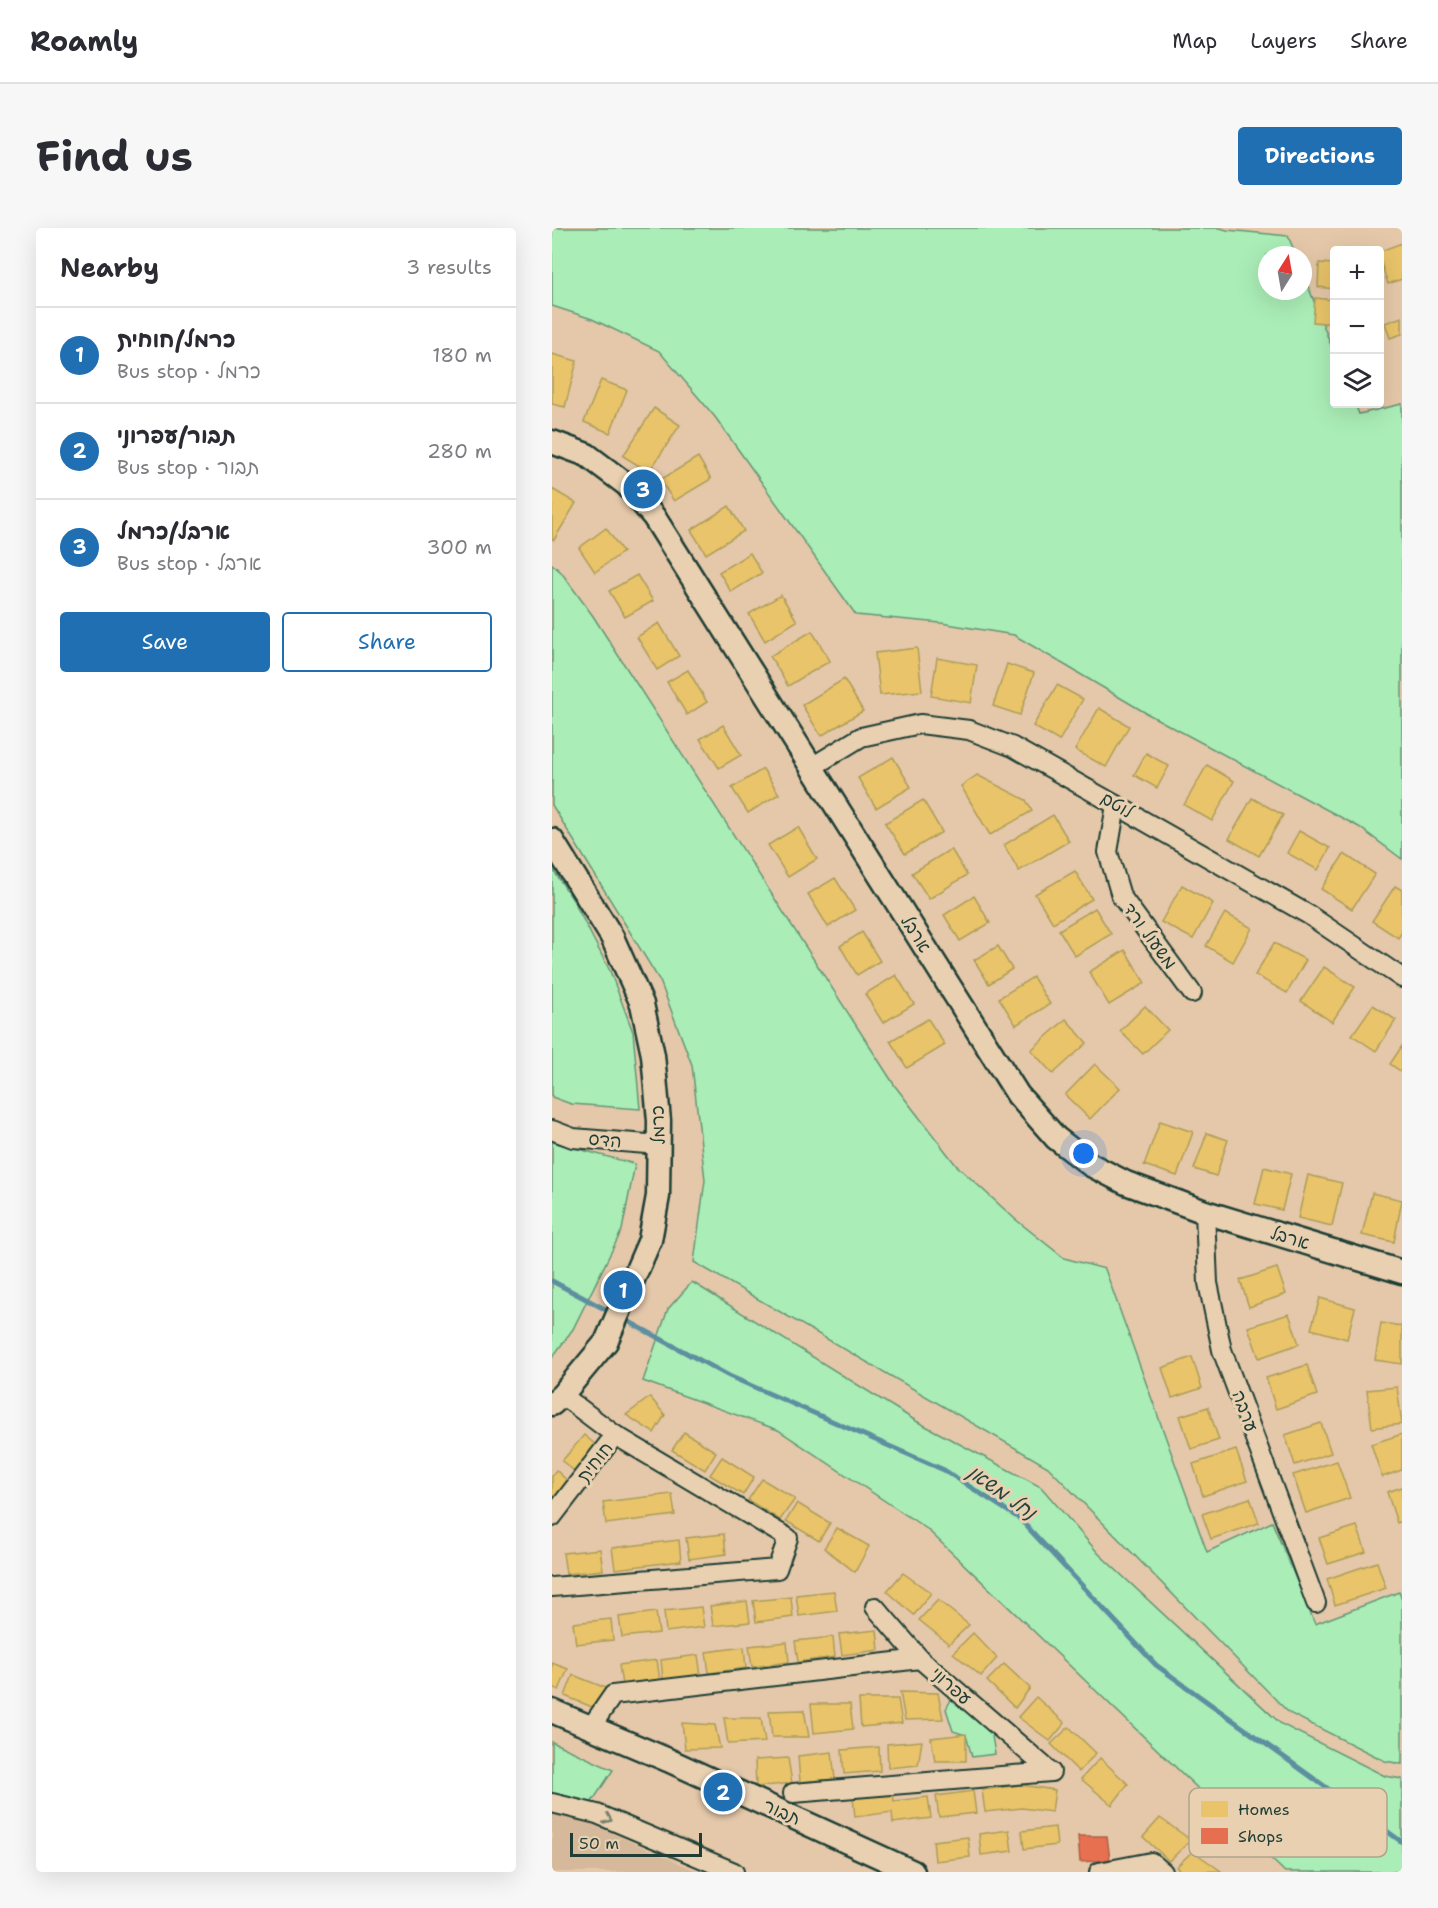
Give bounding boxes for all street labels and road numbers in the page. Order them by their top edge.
street label: לוטם [1096,786,1139,825]
street label: משעול ורד [1118,898,1182,974]
street label: ארבל [895,911,937,957]
street label: כרמל [645,1105,671,1145]
street label: הדס [587,1127,623,1153]
street label: ארבל [1267,1221,1313,1255]
street label: ערבה [1226,1387,1264,1435]
street label: חוחית [572,1437,618,1487]
street label: עפרוני [926,1662,976,1710]
street label: תבור [760,1793,804,1831]

